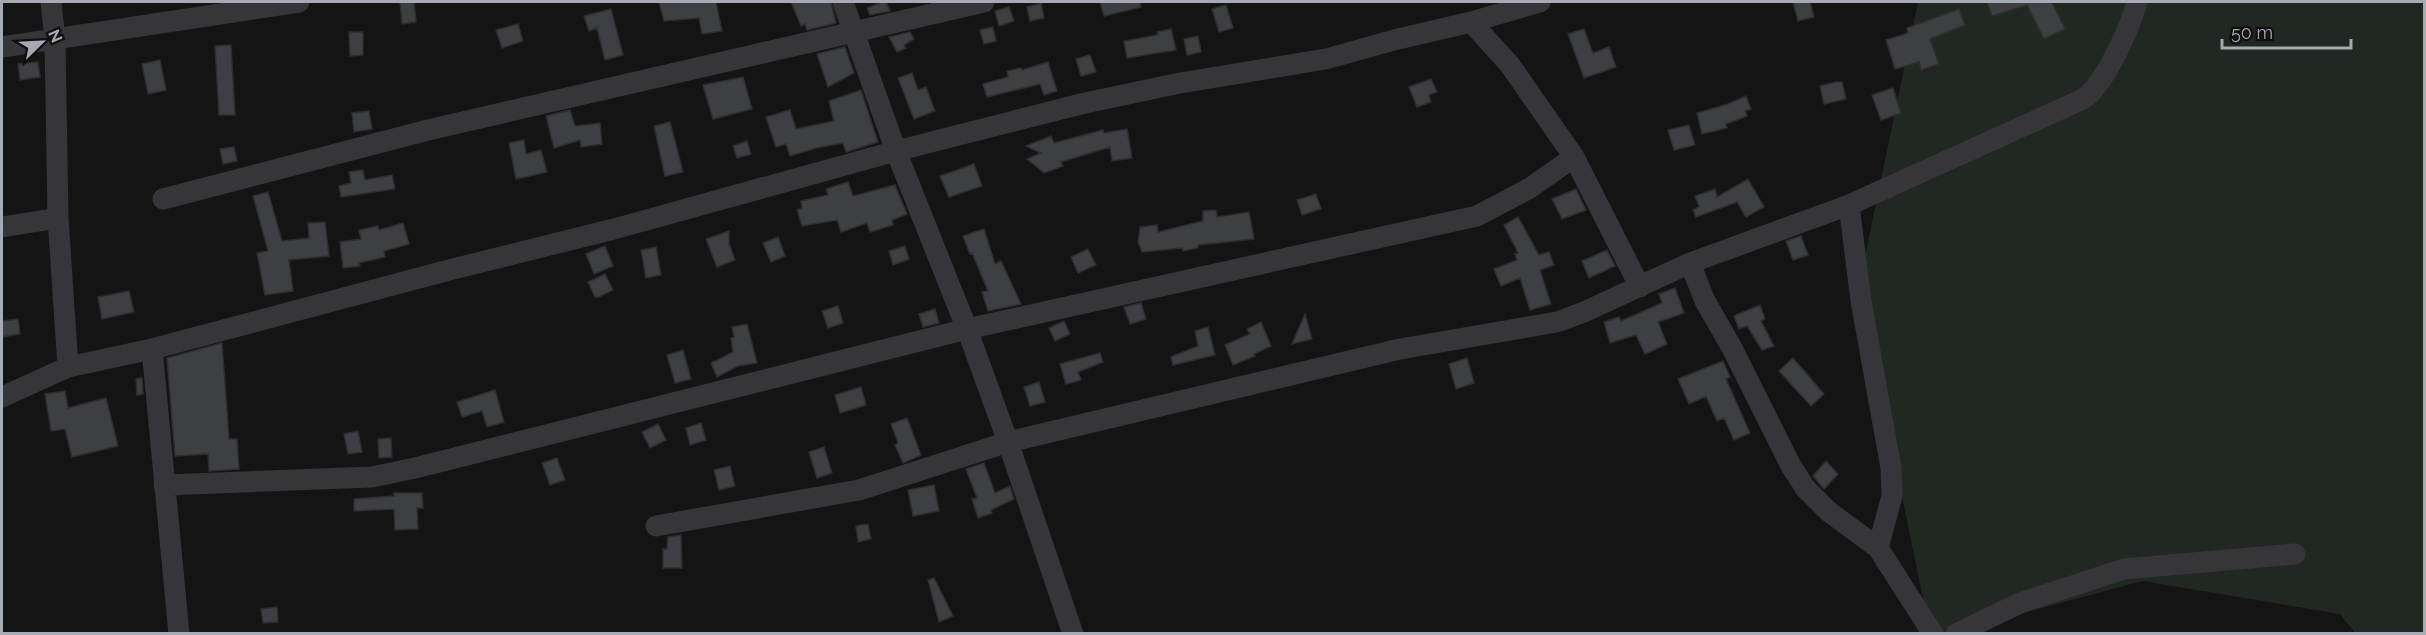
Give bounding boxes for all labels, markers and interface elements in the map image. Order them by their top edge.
north arrow [12,12,72,72]
scale bar [2222,12,2351,50]
text: 50 m [2231,22,2273,43]
text: N [44,27,66,46]

